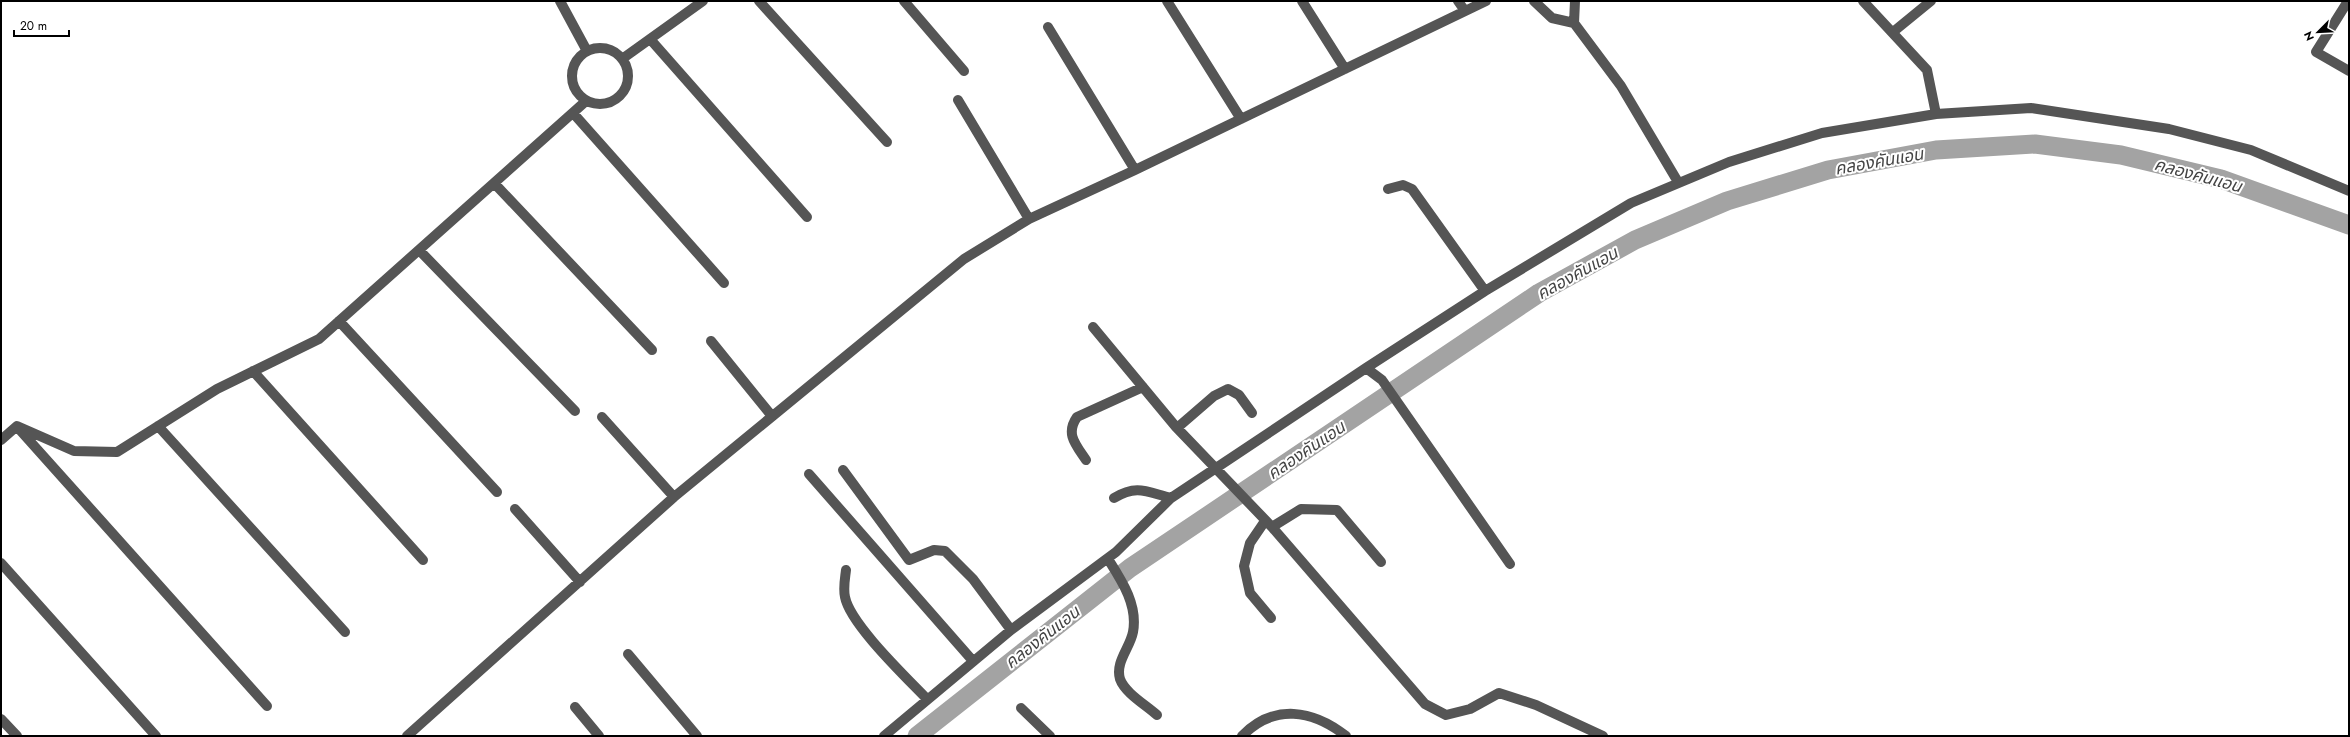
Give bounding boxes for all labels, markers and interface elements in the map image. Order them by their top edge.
scale bar [14,12,69,38]
north arrow [2298,12,2338,52]
text: 20 m [20,17,47,35]
text: N [2300,29,2318,43]
water label: คลองคันแอน [1833,141,1927,181]
water label: คลองคันแอน [2152,152,2246,199]
water label: คลองคันแอน [1532,240,1623,305]
water label: คลองคันแอน [1262,414,1351,485]
water label: คลองคันแอน [999,599,1086,674]

